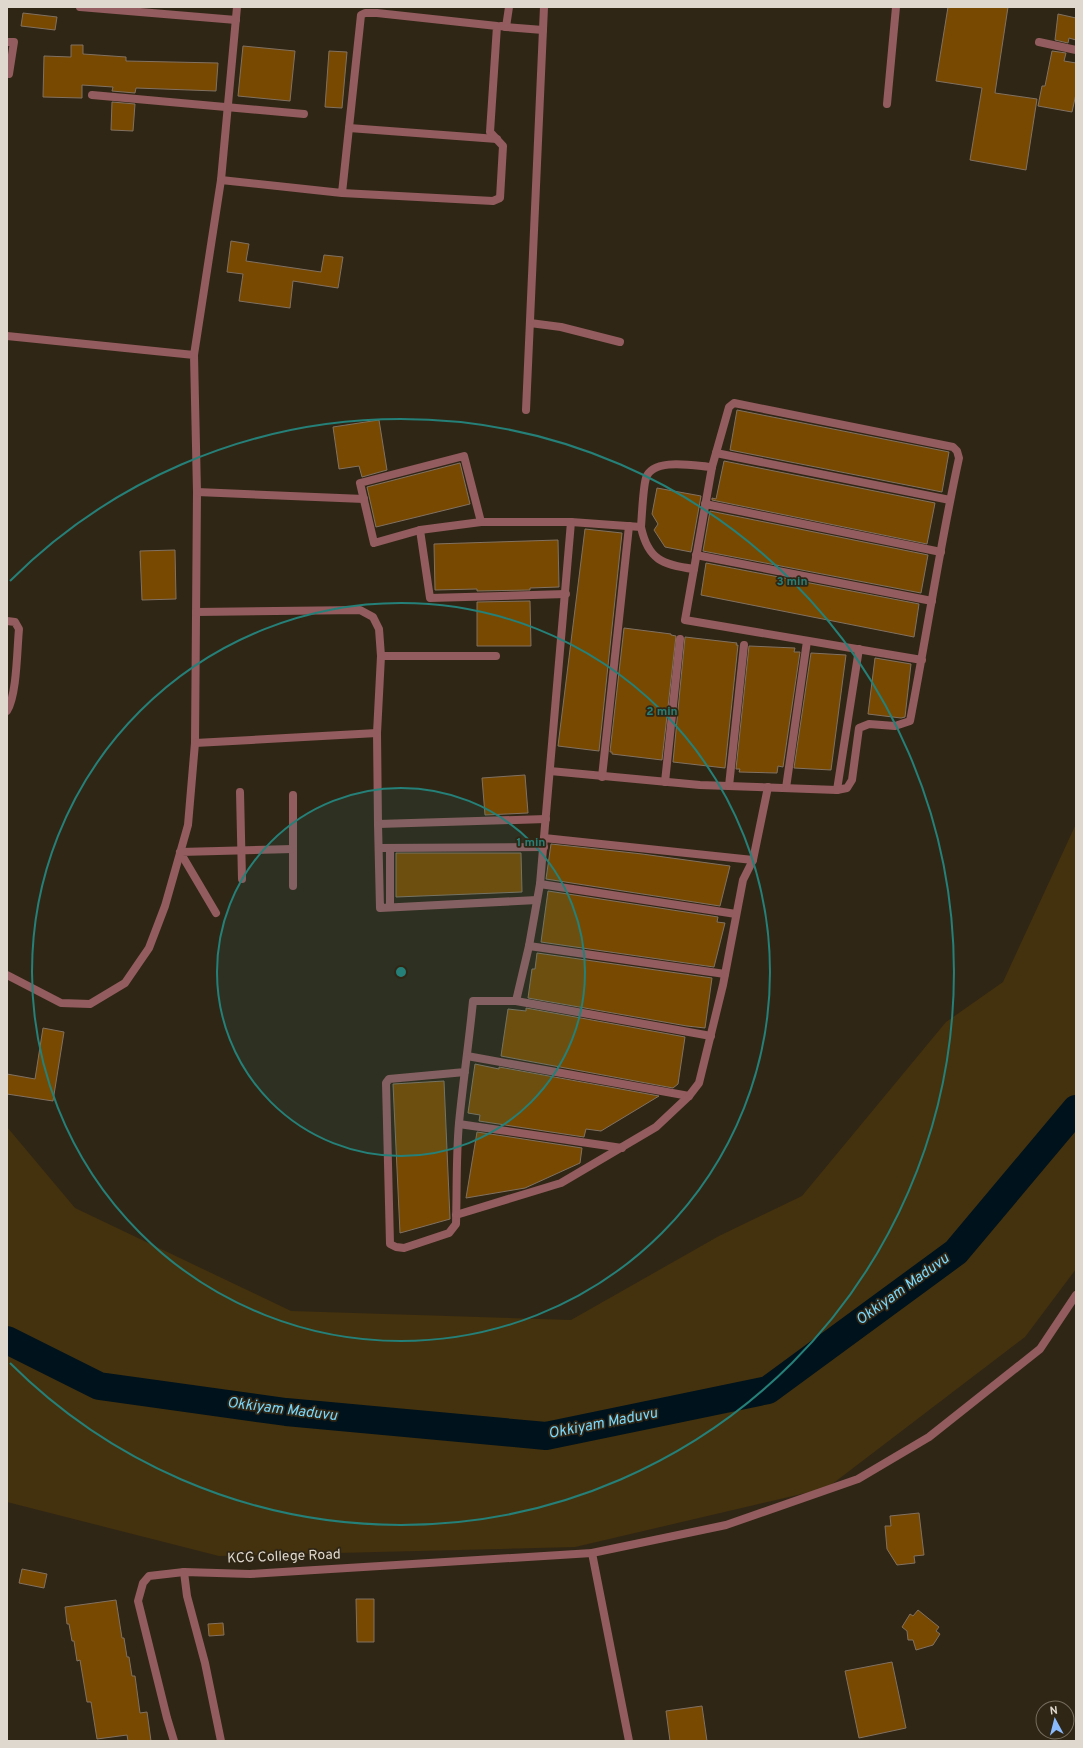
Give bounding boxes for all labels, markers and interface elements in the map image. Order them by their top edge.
text: 3 min [776,574,808,590]
text: 2 min [646,704,678,720]
text: 1 min [517,835,545,851]
centre of rings [394,965,408,979]
water label: Okkiyam Maduvu [853,1249,954,1330]
water label: Okkiyam Maduvu [226,1394,339,1426]
water label: Okkiyam Maduvu [547,1404,660,1444]
street label: KCG College Road [227,1547,341,1567]
north arrow [1035,1700,1075,1740]
text: N [1049,1704,1059,1718]

